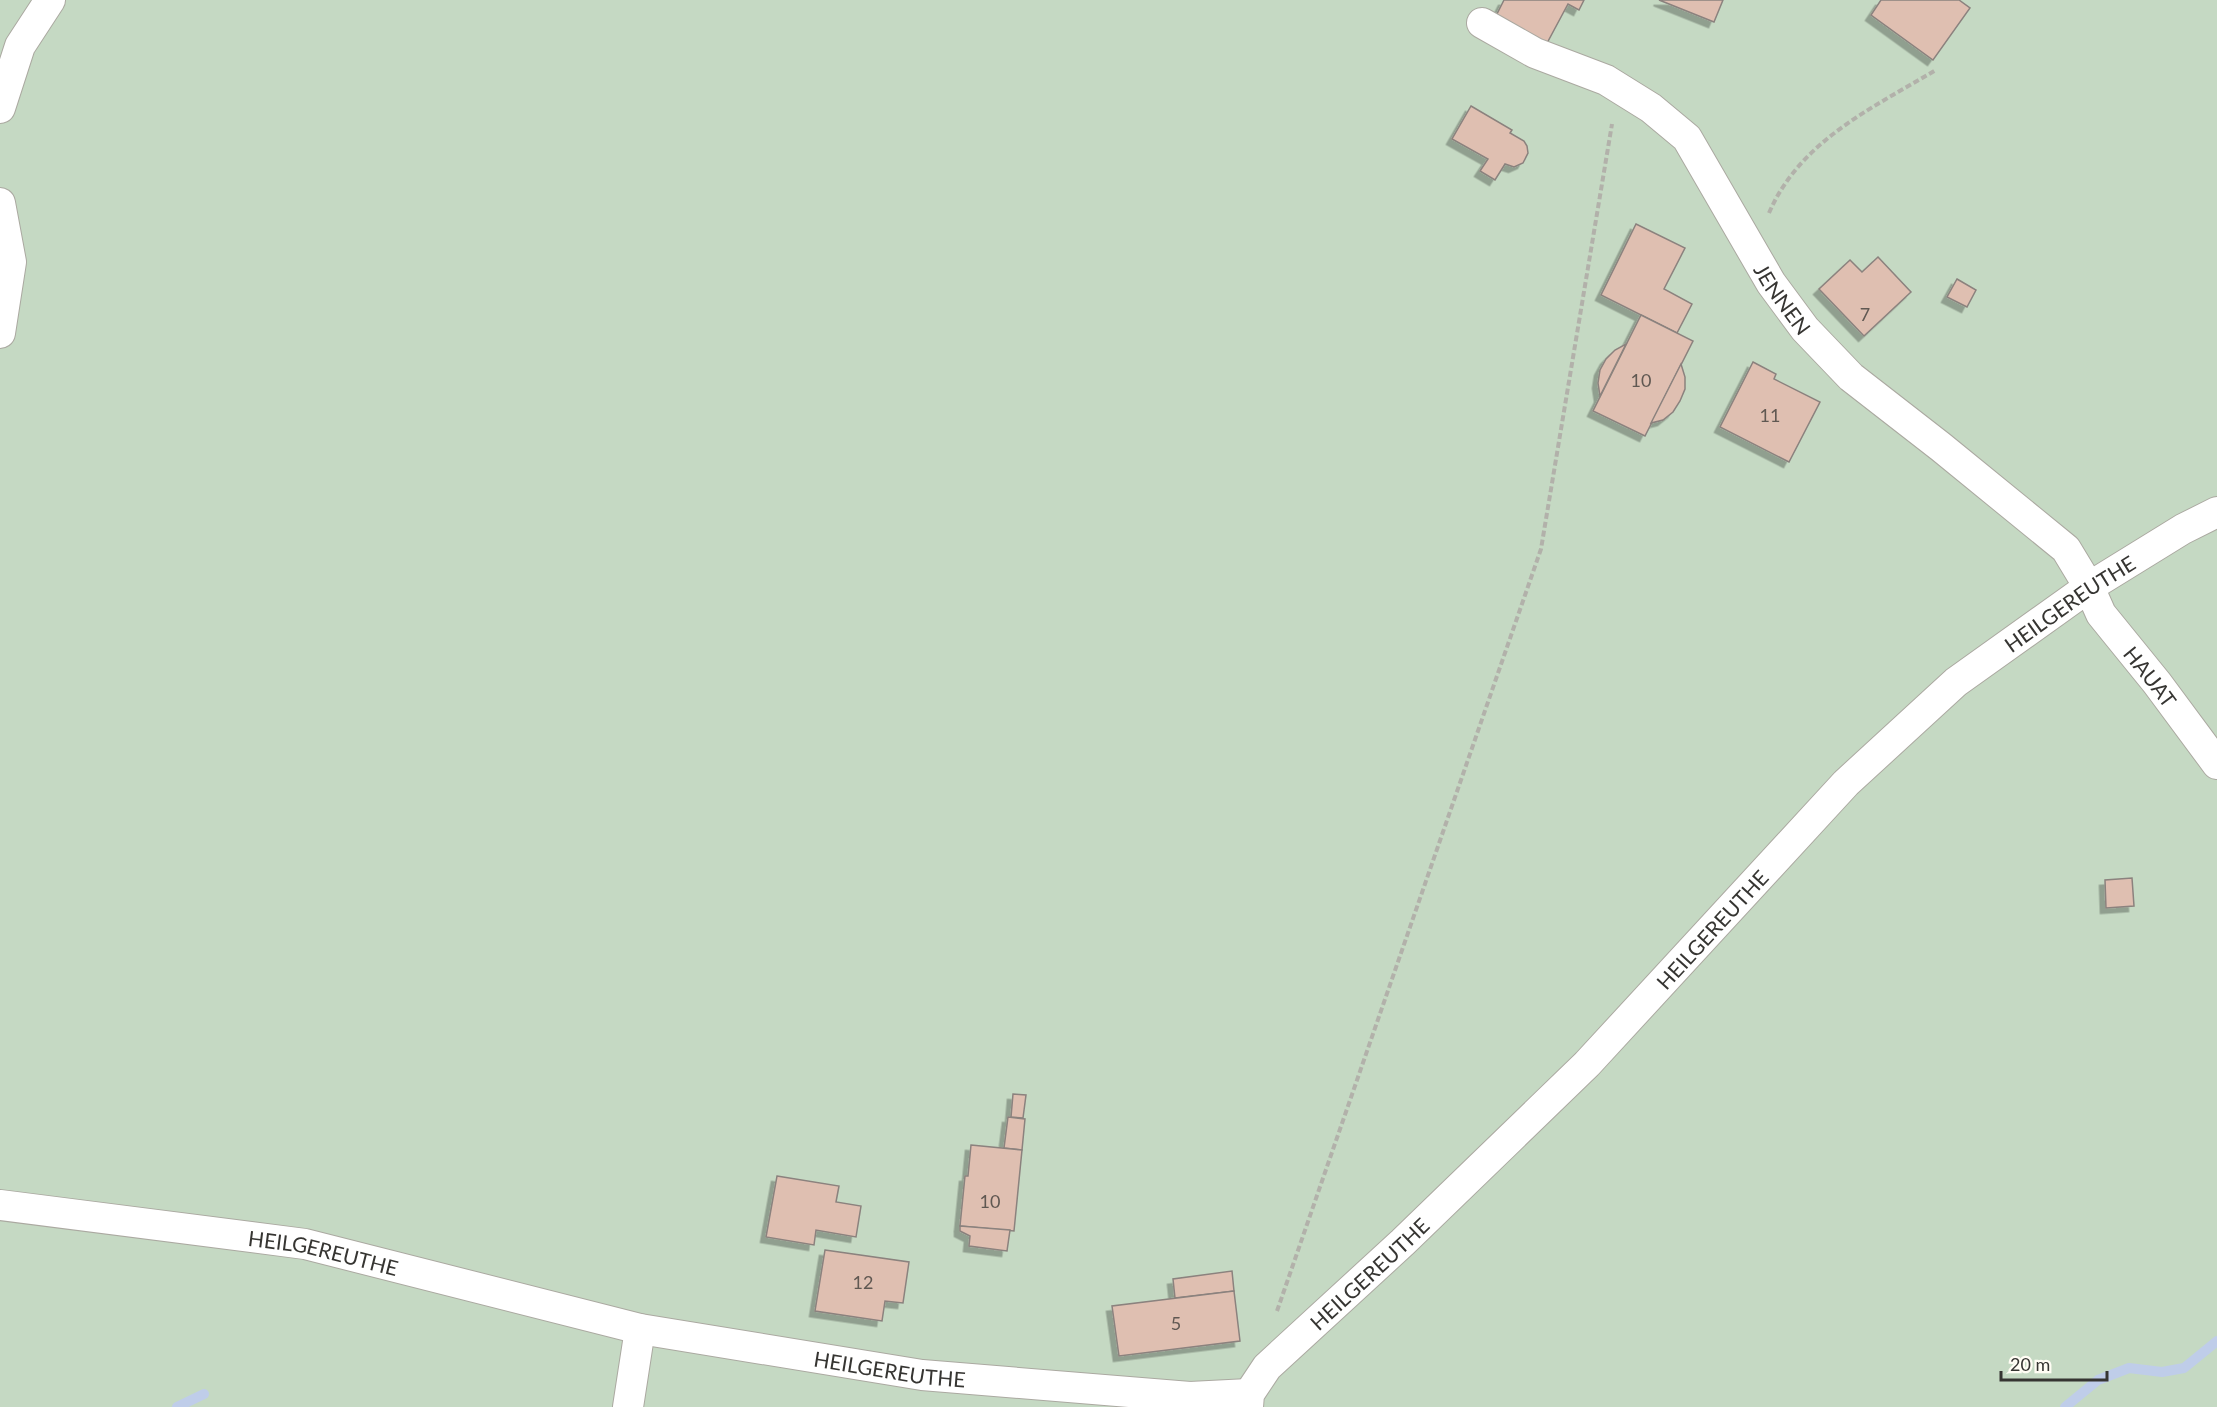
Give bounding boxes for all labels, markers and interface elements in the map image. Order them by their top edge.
street label: JENNEN [1750,259,1817,339]
house number: 7 [1860,303,1870,325]
house number: 10 [1631,369,1651,391]
house number: 11 [1760,404,1780,426]
street label: HEILGEREUTHE [1999,549,2139,656]
street label: HAUAT [2119,641,2183,712]
street label: HEILGEREUTHE [1651,864,1773,994]
house number: 10 [980,1190,1000,1212]
street label: HEILGEREUTHE [1304,1212,1433,1334]
street label: HEILGEREUTHE [247,1224,401,1280]
house number: 12 [853,1271,873,1293]
house number: 5 [1171,1312,1181,1334]
scale bar [2001,1344,2108,1382]
street label: HEILGEREUTHE [812,1345,967,1391]
text: 20 m [2010,1353,2050,1375]

